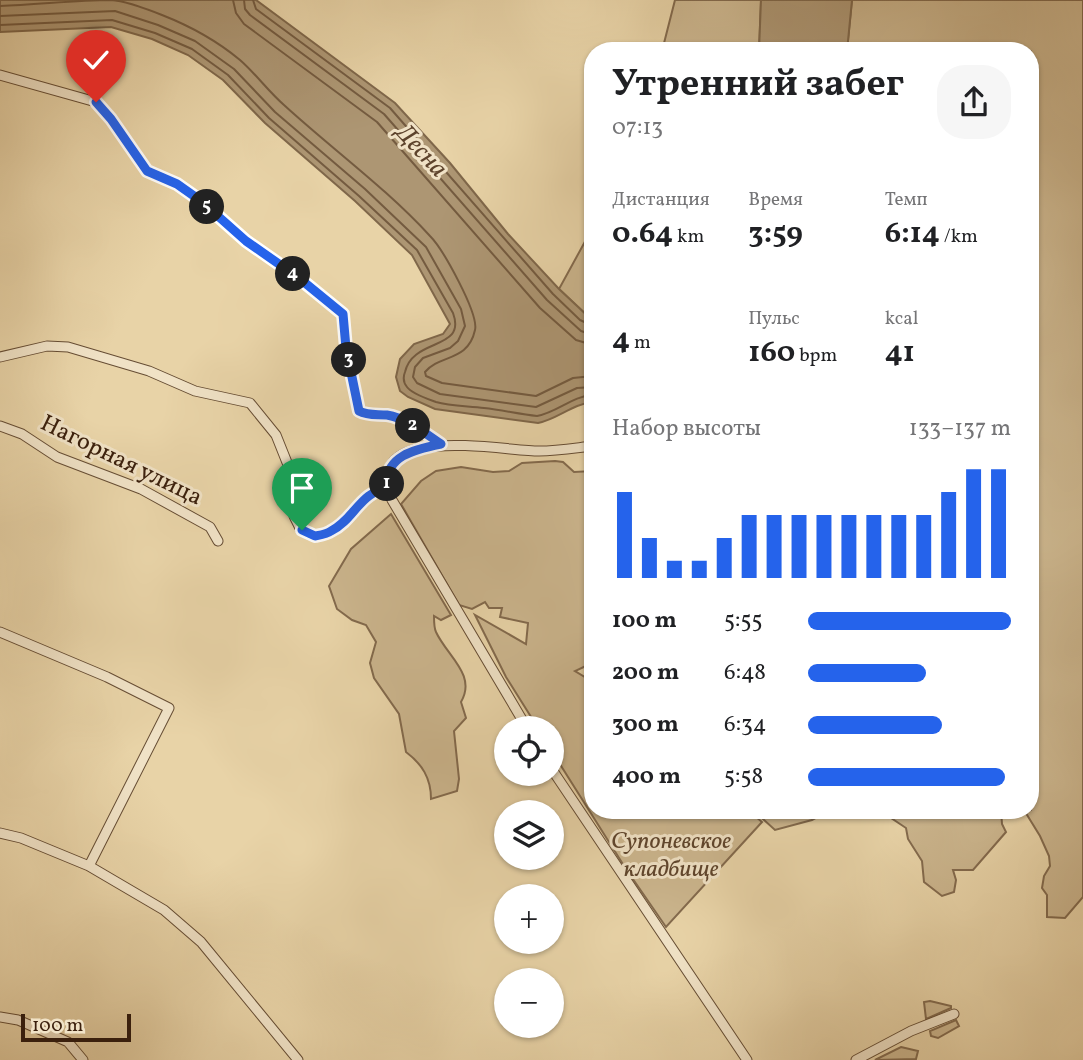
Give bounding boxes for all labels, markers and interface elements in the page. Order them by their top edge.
pin [66,30,126,102]
icon: check [77,41,115,79]
text: Утренний забег [612,59,904,112]
button: share [937,65,1011,139]
text: 07:13 [612,112,663,144]
water label: Десна [385,114,455,186]
text: Дистанция [612,187,710,213]
text: Время [748,187,803,213]
text: Темп [885,187,928,213]
pin: 5 [190,190,224,224]
text: 5 [202,193,211,219]
text: 0.64 [612,213,673,255]
text: 3:59 [748,213,803,255]
text: 6:14 [885,213,940,255]
text: km [673,224,704,250]
text: /km [940,224,978,250]
pin: 4 [276,256,310,292]
text: 4 [287,260,298,286]
text: Пульс [748,306,800,332]
text: kcal [885,306,918,332]
text: 4 [612,319,630,361]
text: m [630,330,651,356]
text: 160 [748,332,795,374]
text: 41 [885,332,915,374]
pin: 3 [332,342,366,378]
text: bpm [795,343,837,369]
text: 3 [344,346,353,372]
street label: Нагорная улица [34,407,208,515]
pin: 2 [396,408,430,444]
text: 2 [408,412,417,438]
text: Набор высоты [612,413,761,445]
text: 133–137 m [909,413,1011,445]
pin [272,458,332,530]
pin: 1 [370,466,404,502]
icon: arrive [283,469,321,507]
text: 1 [383,470,390,496]
text: 100 m [612,605,677,637]
text: 5:55 [724,605,763,637]
text: 200 m [612,657,679,689]
text: 6:48 [724,657,766,689]
text: 300 m [612,709,679,741]
text: 6:34 [724,709,767,741]
map controls [494,716,564,1038]
button: locate [494,716,564,786]
text: 400 m [612,761,681,793]
text: 5:58 [724,761,763,793]
button: layers [494,800,564,870]
park label: Супоневское кладбище [611,825,731,887]
button: + [494,884,564,954]
button: − [494,968,564,1038]
scale bar [21,1011,131,1043]
text: 100 m [32,1013,83,1039]

